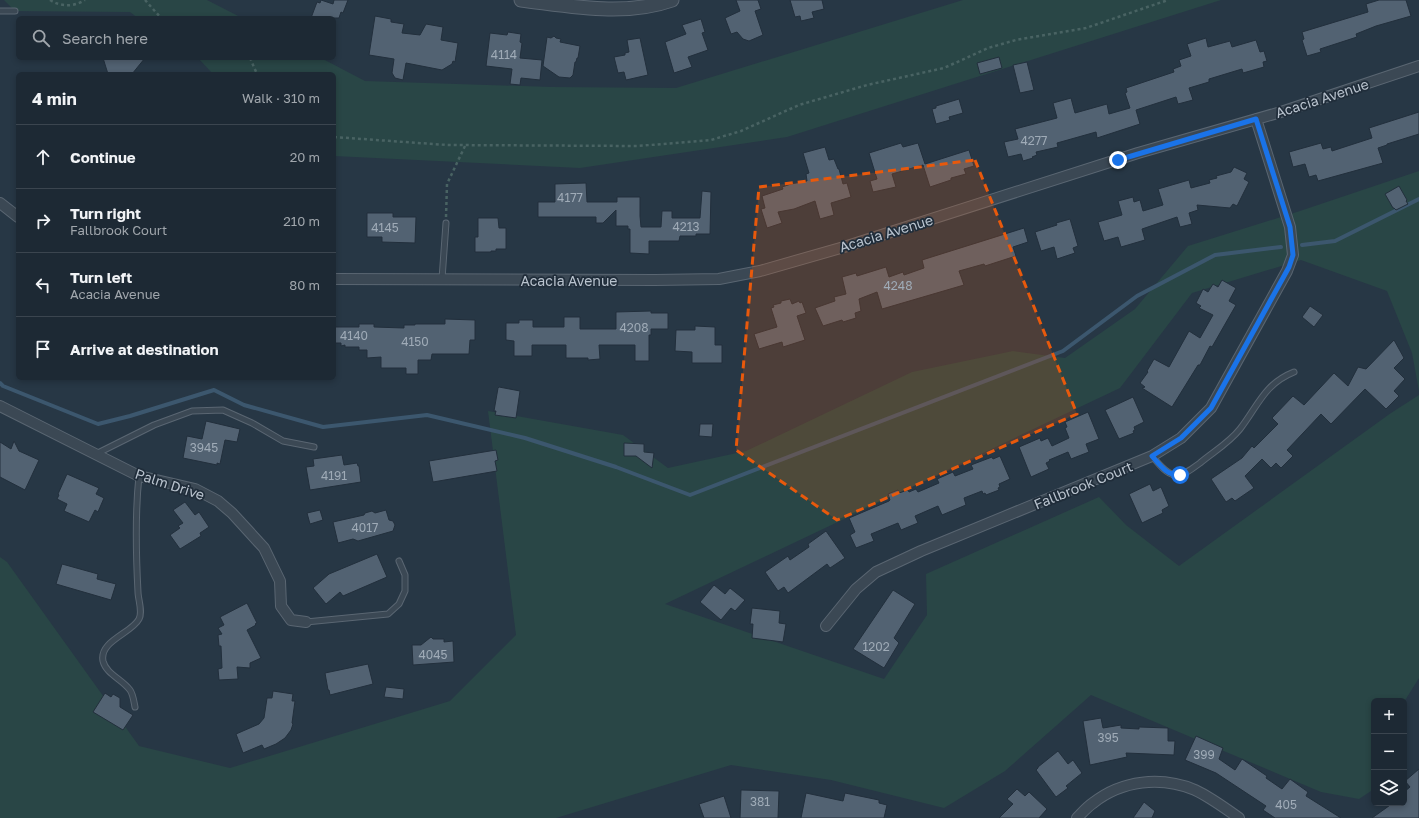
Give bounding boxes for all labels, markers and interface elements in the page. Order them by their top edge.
search box [16,16,336,60]
icon: search [30,27,52,49]
text: Search here [62,29,148,47]
house number: 4114 [491,47,517,62]
street label: Acacia Avenue [1273,75,1371,121]
text: 4 min [32,88,77,109]
text: Walk · 310 m [242,90,320,106]
house number: 4277 [1020,133,1048,148]
icon: ahead [32,146,54,168]
text: Continue [70,148,136,166]
text: 20 m [290,149,320,165]
route end [1109,151,1127,169]
house number: 4177 [557,190,583,205]
text: Turn right [70,204,141,222]
icon: right [32,210,54,232]
street label: Acacia Avenue [837,211,935,255]
text: 210 m [283,213,320,229]
house number: 4213 [672,219,700,234]
house number: 4145 [371,220,399,235]
text: Fallbrook Court [70,222,167,238]
text: Turn left [70,268,132,286]
street label: Acacia Avenue [521,272,618,289]
icon: left [32,274,54,296]
text: 80 m [289,277,320,293]
house number: 4248 [884,278,912,293]
text: Acacia Avenue [70,286,160,302]
house number: 4208 [619,320,649,335]
house number: 4140 [340,328,368,343]
house number: 4150 [401,334,429,349]
icon: arrive [32,338,54,360]
text: Arrive at destination [70,340,219,358]
house number: 3945 [190,440,218,455]
street label: Fallbrook Court [1031,457,1135,513]
street label: Palm Drive [133,465,207,503]
route start [1171,466,1189,484]
house number: 4191 [321,468,347,483]
house number: 4017 [352,520,378,535]
house number: 1202 [862,639,890,654]
house number: 4045 [418,647,448,662]
map controls [1371,698,1407,806]
button: + [1371,698,1407,734]
house number: 395 [1097,730,1119,745]
button: − [1371,734,1407,770]
house number: 399 [1193,747,1215,762]
button: layers [1371,770,1407,806]
house number: 381 [750,794,770,809]
house number: 405 [1275,797,1297,812]

